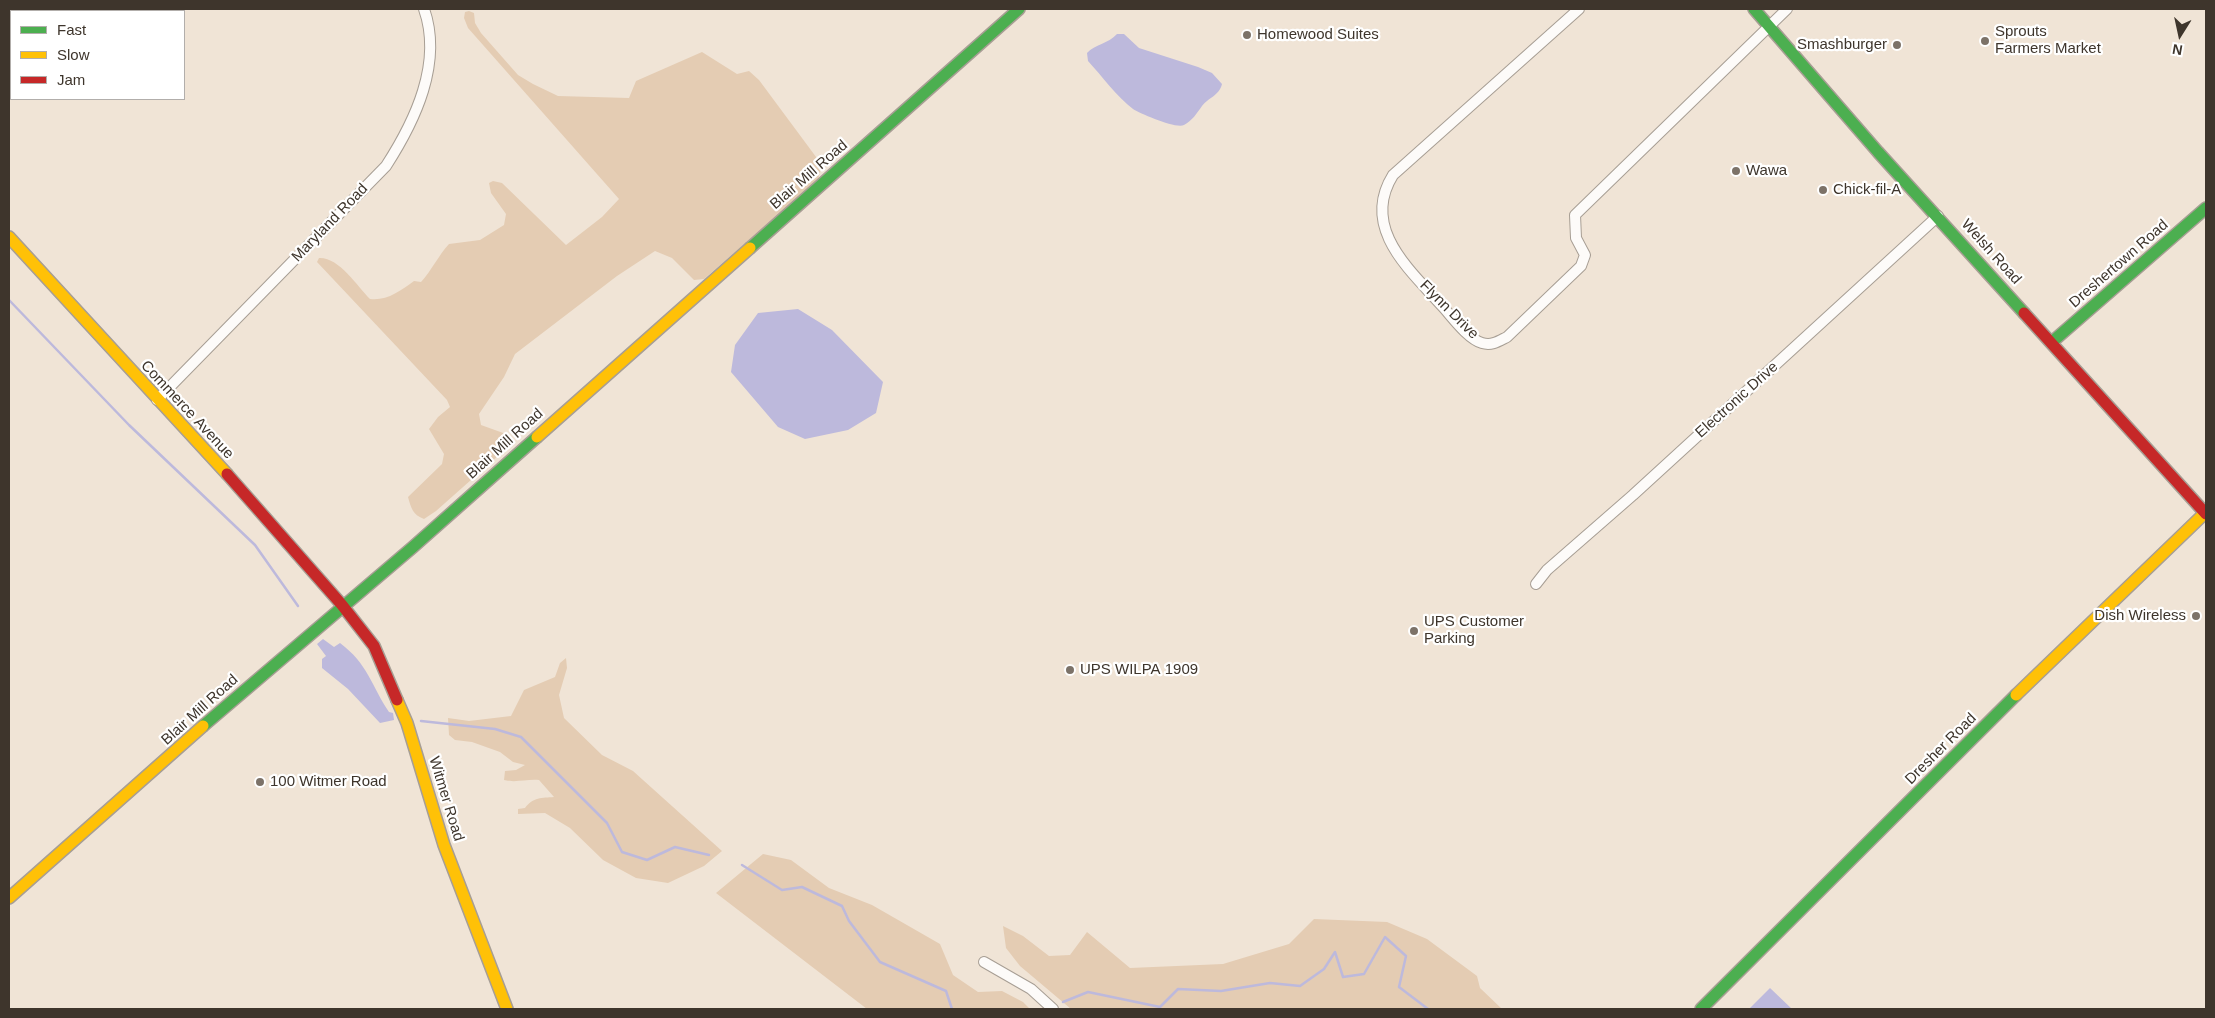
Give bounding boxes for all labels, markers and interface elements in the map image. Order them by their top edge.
legend [10,10,185,100]
north arrow [2155,10,2205,60]
text: Fast [57,21,86,38]
place label: Sprouts Farmers Market [1995,23,2101,58]
place label: Homewood Suites [1257,26,1379,44]
marker: Homewood Suites [1241,29,1253,41]
marker: Sprouts Farmers Market [1979,35,1991,47]
place label: Smashburger [1797,36,1887,54]
marker: Smashburger [1891,39,1903,51]
text: N [2171,41,2184,59]
text: Slow [57,46,90,63]
text: Jam [57,71,85,88]
street label: Blair Mill Road [767,136,851,214]
place label: Wawa [1746,162,1787,180]
marker: Wawa [1730,165,1742,177]
street label: Maryland Road [288,180,372,266]
place label: Chick-fil-A [1833,181,1901,199]
marker: Chick-fil-A [1817,184,1829,196]
street label: Welsh Road [1957,216,2025,288]
street label: Dreshertown Road [2066,216,2172,312]
street label: Flynn Drive [1416,277,1482,343]
street label: Commerce Avenue [137,357,237,463]
street label: Electronic Drive [1692,358,1782,442]
street label: Blair Mill Road [463,405,547,483]
place label: Dish Wireless [2094,607,2186,625]
marker: Dish Wireless [2190,610,2202,622]
place label: UPS Customer Parking [1424,613,1524,648]
marker: UPS Customer Parking [1408,625,1420,637]
place label: UPS WILPA 1909 [1080,661,1198,679]
marker: UPS WILPA 1909 [1064,664,1076,676]
street label: Blair Mill Road [158,671,242,749]
street label: Dresher Road [1902,710,1980,788]
street label: Witmer Road [425,755,467,843]
place label: 100 Witmer Road [270,773,387,791]
marker: 100 Witmer Road [254,776,266,788]

